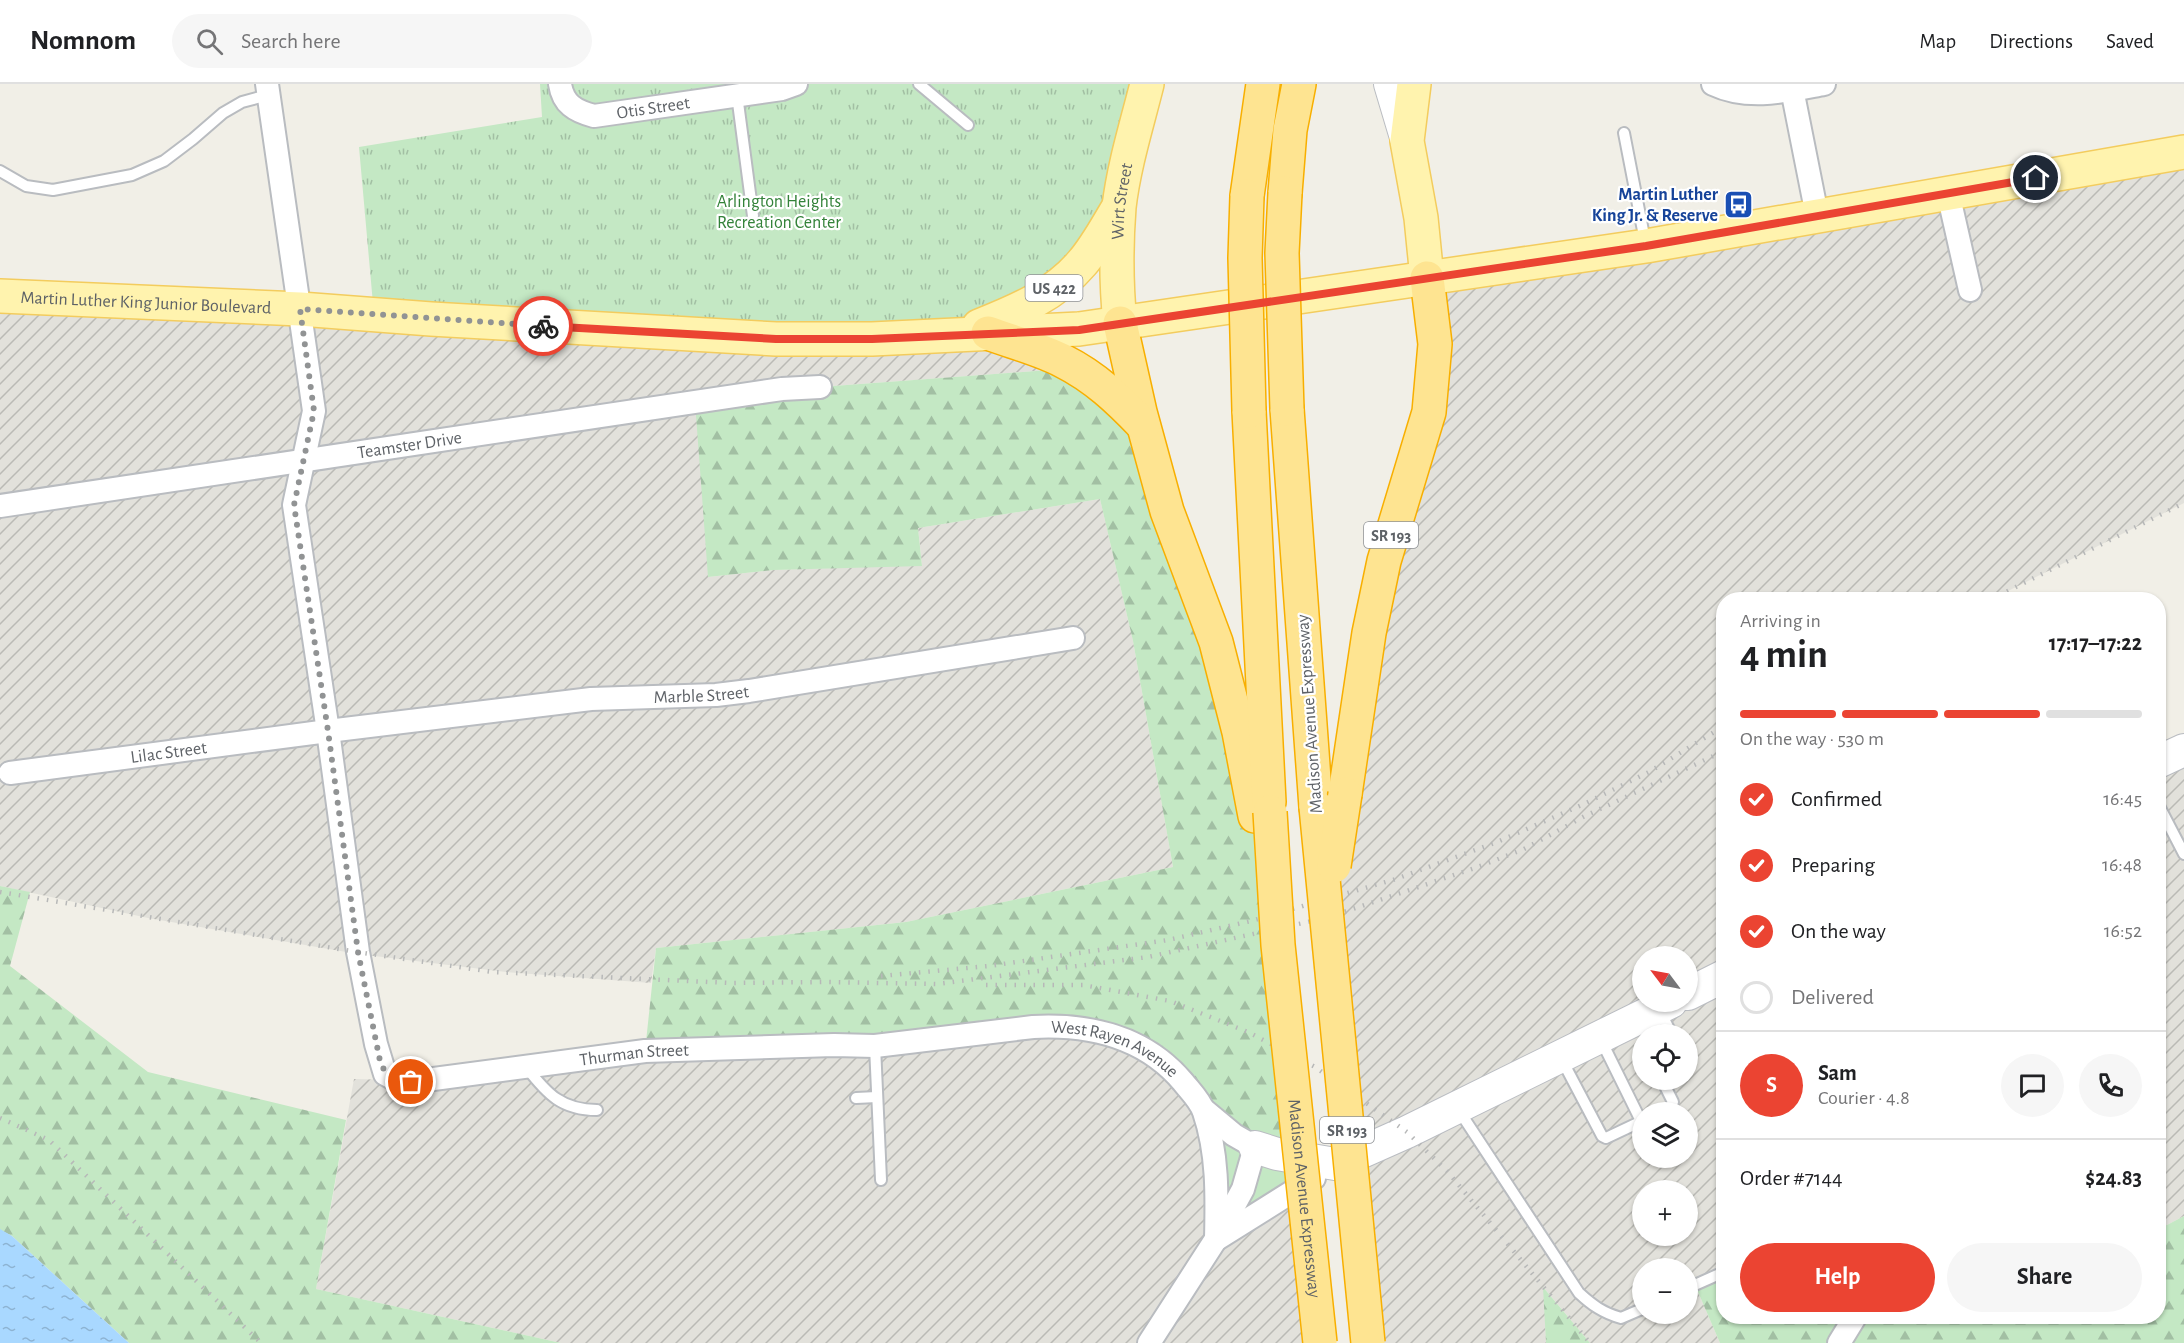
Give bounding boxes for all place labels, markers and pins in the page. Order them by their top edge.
pin [2010,152,2061,203]
place label: Martin Luther King Jr. & Reserve [1592,186,1719,225]
bus stop icon: Martin Luther King Jr. & Reserve [1723,188,1755,220]
pin [385,1056,436,1107]

